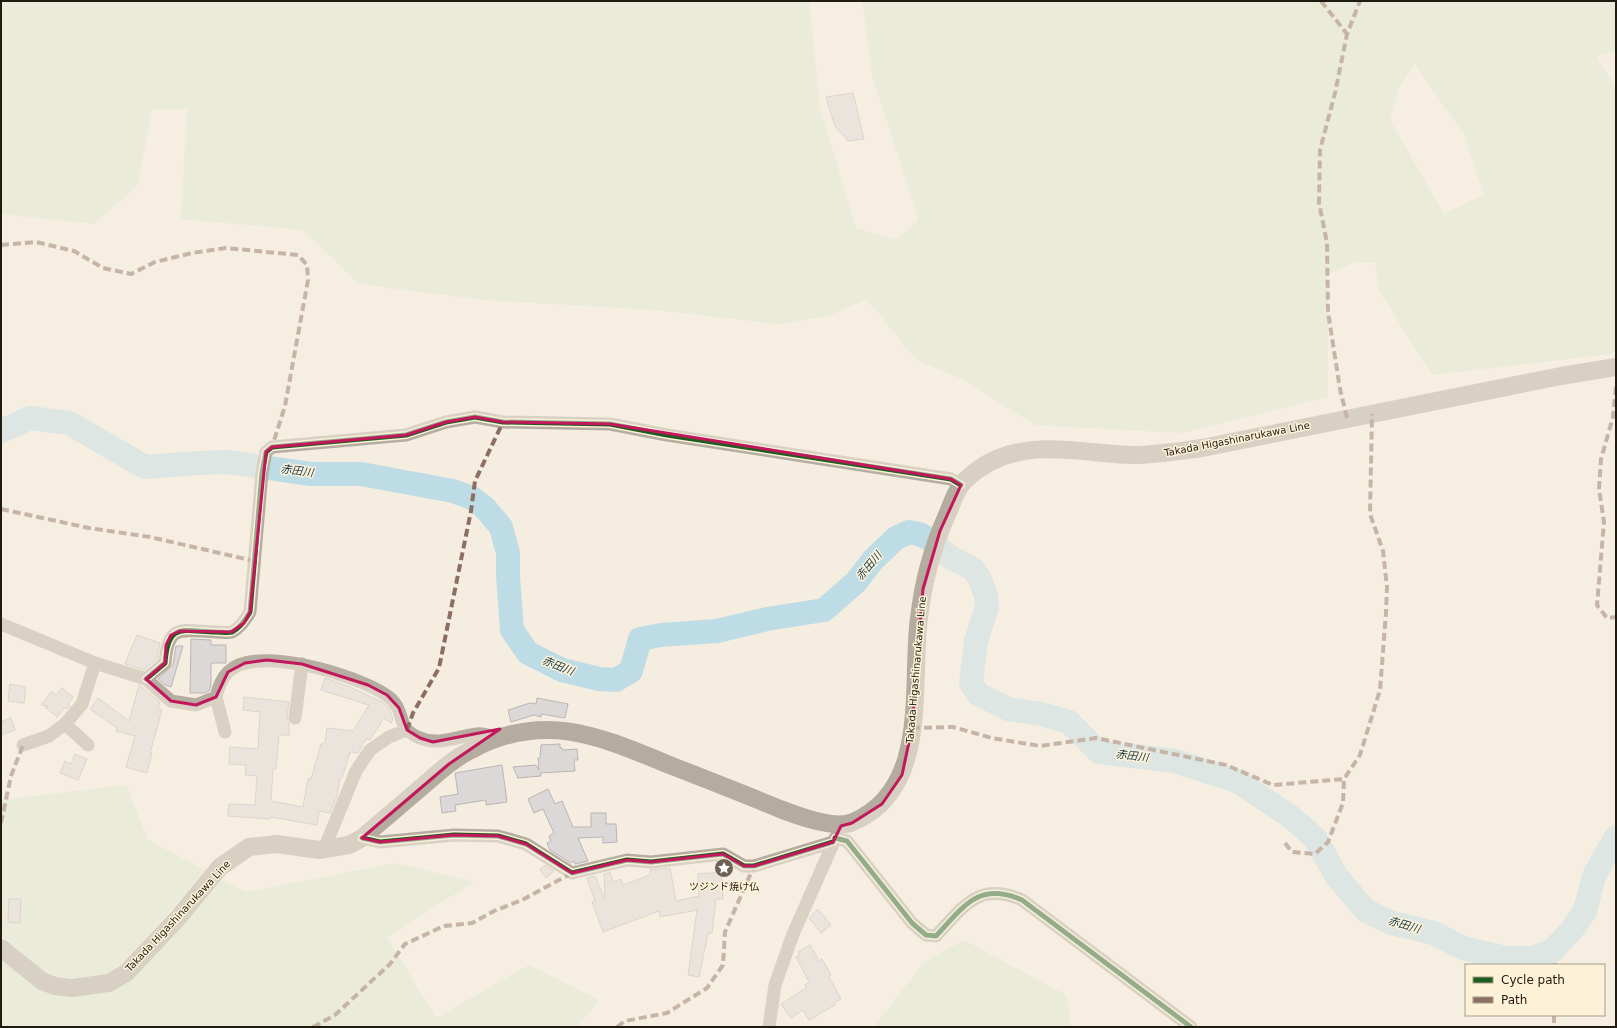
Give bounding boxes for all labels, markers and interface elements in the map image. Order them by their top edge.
street label: Takada Higashinarukawa Line [1162,419,1311,459]
water label: 赤田川 [280,463,315,480]
water label: 赤田川 [853,548,885,583]
street label: Takada Higashinarukawa Line [904,596,928,745]
water label: 赤田川 [540,654,577,679]
water label: 赤田川 [1115,748,1150,765]
place icon: ツジンド焼け仏 [713,857,735,879]
street label: Takada Higashinarukawa Line [123,858,233,975]
place label: ツジンド焼け仏 [689,881,759,892]
water label: 赤田川 [1386,914,1423,936]
legend [1465,964,1605,1016]
text: Cycle path [1501,973,1565,987]
text: Path [1501,993,1527,1007]

